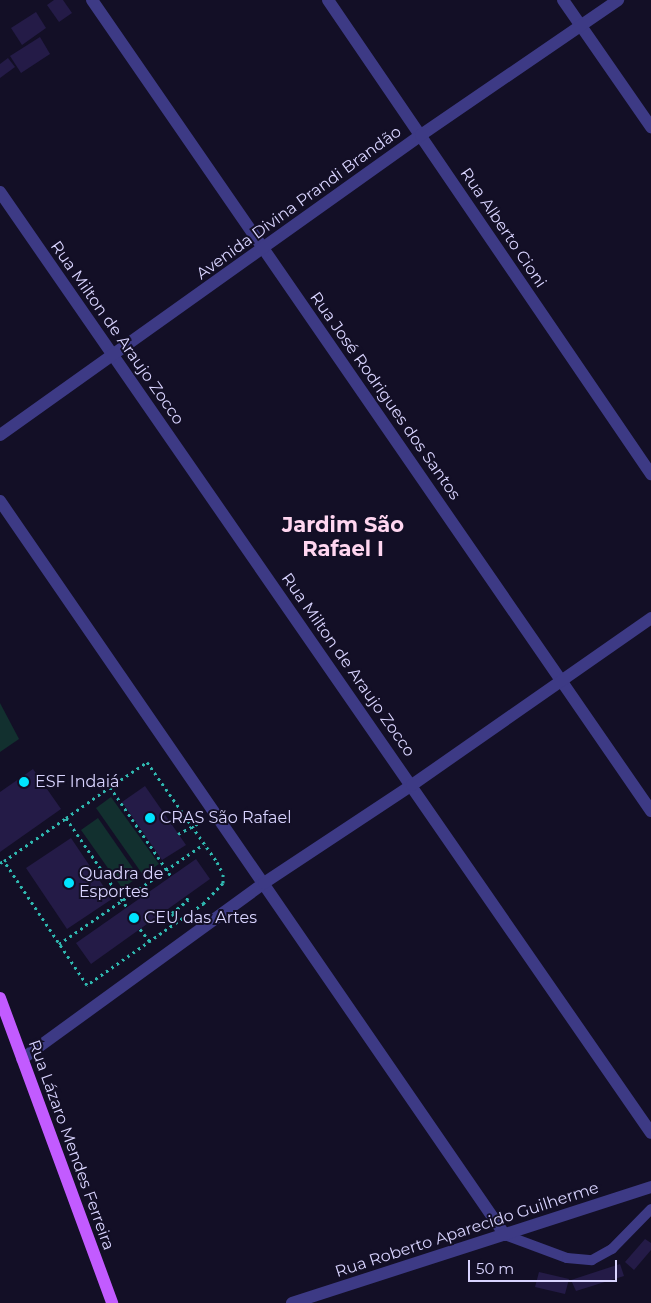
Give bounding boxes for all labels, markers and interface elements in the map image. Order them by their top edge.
street label: Avenida Divina Prandi Brandão [193,122,405,284]
street label: Rua Alberto Cioni [456,165,550,291]
street label: Rua Milton de Araujo Zocco [46,238,188,428]
street label: Rua José Rodrigues dos Santos [306,288,464,504]
district label: Jardim São Rafael I [282,512,404,562]
street label: Rua Milton de Araujo Zocco [277,570,419,760]
place label: ESF Indaiá [35,772,120,792]
marker: ESF Indaiá [17,775,31,789]
place label: CRAS São Rafael [160,808,292,828]
marker: CRAS São Rafael [144,812,156,824]
place label: Quadra de Esportes [79,864,163,902]
marker: Quadra de Esportes [63,877,75,889]
place label: CEU das Artes [144,908,257,928]
marker: CEU das Artes [128,912,140,924]
street label: Rua Lázaro Mendes Ferreira [24,1037,118,1253]
street label: Rua Roberto Aparecido Guilherme [333,1178,601,1282]
scale bar [471,1250,620,1282]
text: 50 m [476,1259,514,1278]

